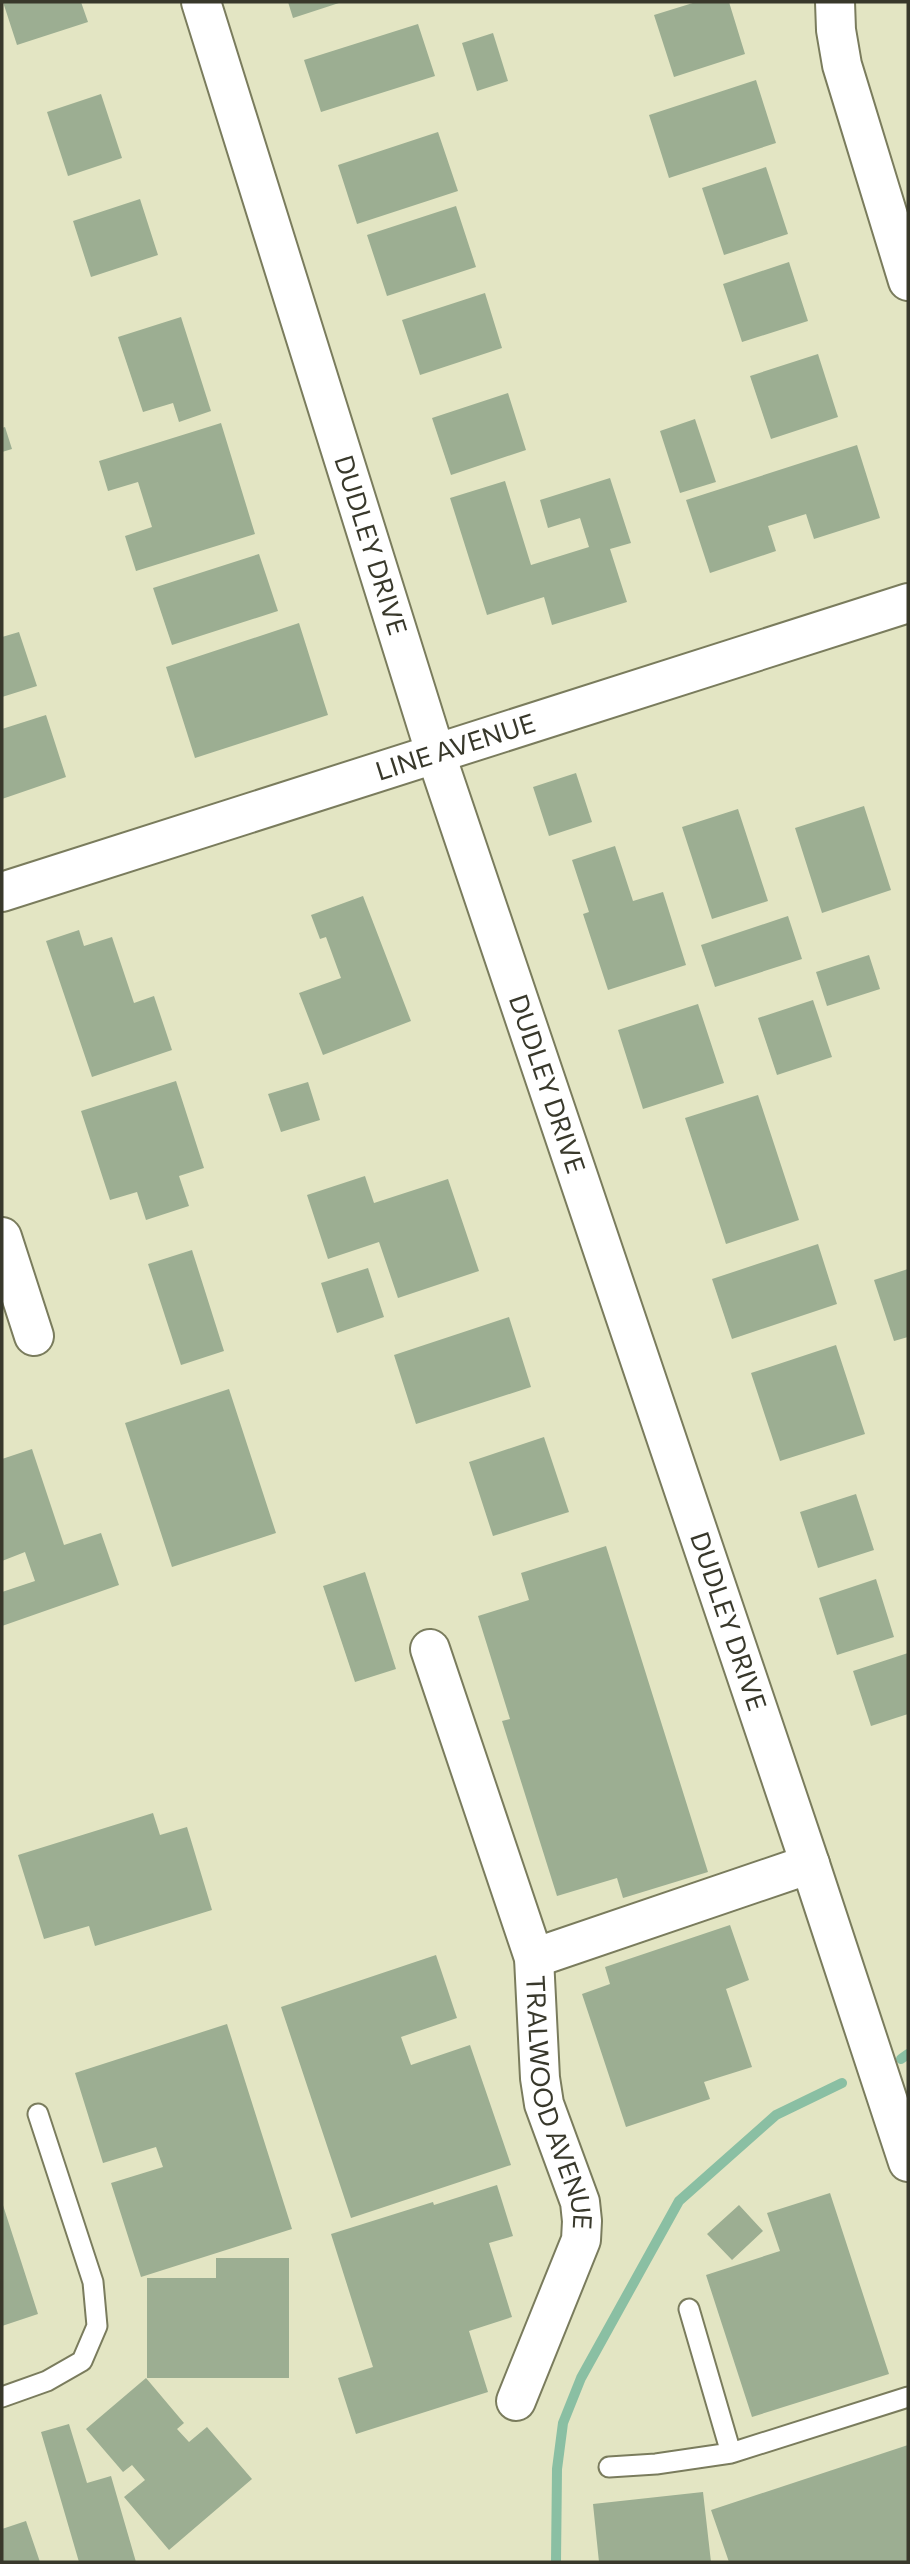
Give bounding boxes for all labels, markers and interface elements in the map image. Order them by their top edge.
street label: DUDLEY DRIVE [329,451,415,638]
street label: LINE AVENUE [371,706,539,786]
street label: DUDLEY DRIVE [504,990,593,1177]
street label: DUDLEY DRIVE [685,1527,774,1714]
street label: TRALWOOD AVENUE [521,1975,599,2230]

